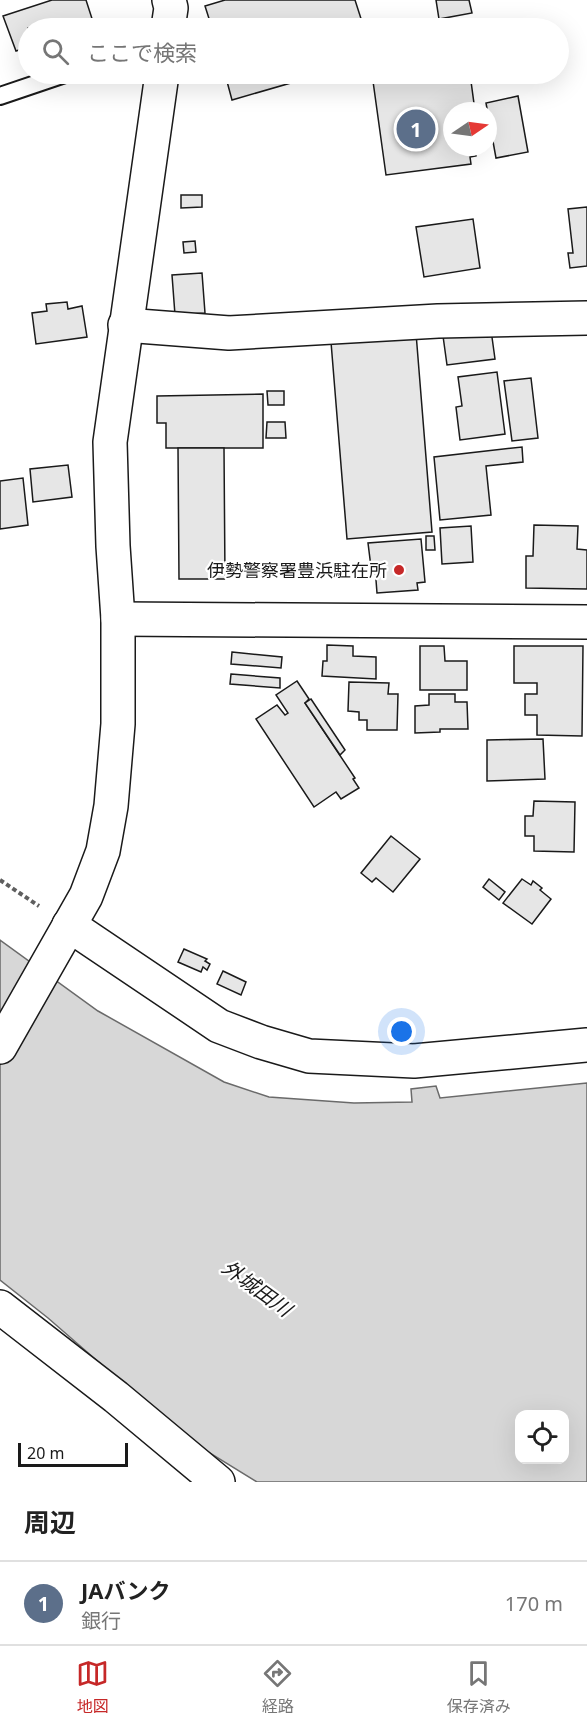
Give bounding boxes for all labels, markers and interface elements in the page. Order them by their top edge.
search box [18,18,569,84]
icon: search [39,35,72,68]
text: ここで検索 [87,37,197,67]
north arrow [443,102,497,156]
pin: 1 [396,106,436,152]
place label: 伊勢警察署豊浜駐在所 [207,558,387,582]
marker: 伊勢警察署豊浜駐在所 [392,563,406,577]
your location [387,1017,416,1046]
water label: 外城田川 [217,1254,299,1324]
map controls [515,1410,569,1464]
button: locate [515,1410,569,1464]
scale bar [18,1440,128,1468]
text: 20 m [27,1442,64,1464]
text: 周辺 [24,1504,76,1540]
text: JAバンク [81,1575,171,1605]
text: 1 [38,1590,49,1617]
text: 170 m [505,1590,563,1617]
text: 銀行 [81,1607,121,1634]
tab: 地図 [76,1657,109,1717]
tab: 経路 [261,1657,294,1717]
tab: 保存済み [447,1657,511,1717]

